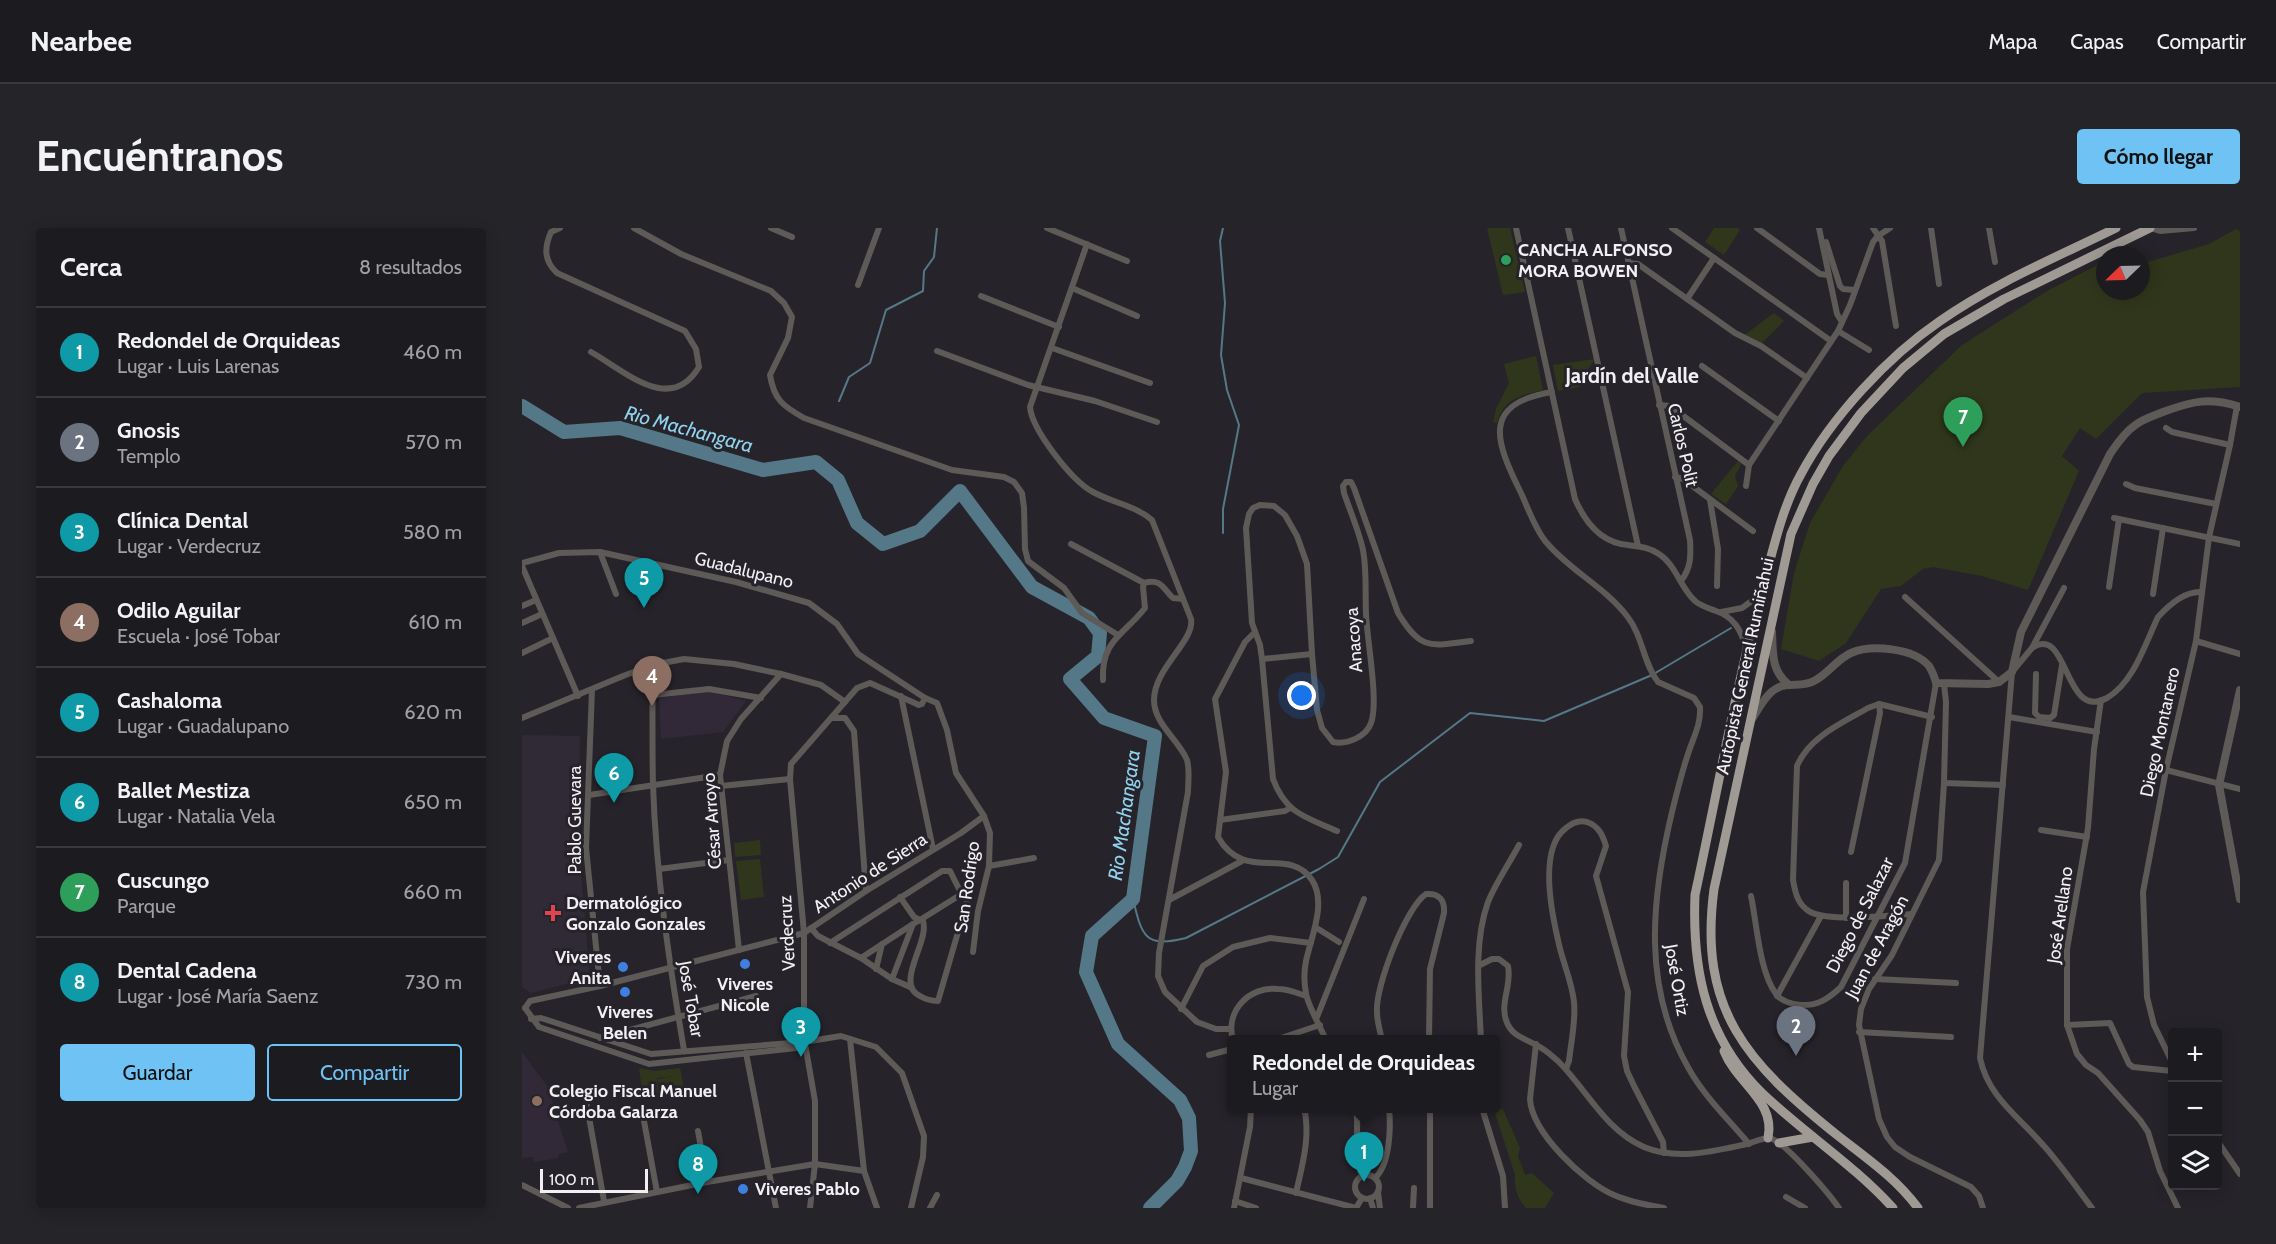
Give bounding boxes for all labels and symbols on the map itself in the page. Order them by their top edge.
place label: CANCHA ALFONSO MORA BOWEN [1518,239,1673,282]
north arrow [2096,246,2150,300]
marker: CANCHA ALFONSO MORA BOWEN [1499,253,1513,267]
district label: Jardín del Valle [1564,363,1699,388]
pin: 7 [1944,398,1982,447]
water label: Rio Machangara [622,400,756,458]
street label: Carlos Polit [1663,401,1703,489]
street label: Guadalupano [692,547,796,593]
street label: Autopista General Rumiñahui [1711,556,1779,776]
pin: 5 [624,558,664,608]
street label: Anacoya [1341,606,1367,673]
pin: 4 [632,656,672,706]
street label: Diego Montanero [2135,665,2185,799]
your location [1287,681,1316,710]
water label: Rio Machangara [1103,748,1145,882]
pin: 6 [594,754,634,803]
street label: Pablo Guevara [564,765,586,874]
street label: César Arroyo [698,772,726,870]
street label: Antonio de Sierra [809,828,931,918]
street label: San Rodrigo [950,840,984,934]
street label: Diego de Salazar [1821,853,1899,977]
street label: José Arellano [2042,865,2078,966]
street label: Juan de Aragón [1840,891,1913,1003]
place label: Dermatológico Gonzalo Gonzales [566,892,706,935]
street label: Verdecruz [774,894,800,971]
marker: Dermatológico Gonzalo Gonzales [544,904,562,922]
street label: José Ortiz [1660,941,1694,1018]
place label: Viveres Anita [555,946,611,989]
marker: Viveres Nicole [738,957,752,971]
street label: José Tobar [673,958,709,1039]
marker: Viveres Anita [616,960,630,974]
place label: Viveres Nicole [717,973,773,1016]
marker: Viveres Belen [618,985,632,999]
place label: Viveres Belen [597,1001,653,1044]
pin: 2 [1776,1006,1816,1056]
pin: 3 [782,1008,820,1057]
place label: Colegio Fiscal Manuel Córdoba Galarza [549,1080,717,1123]
marker: Colegio Fiscal Manuel Córdoba Galarza [530,1094,544,1108]
pin: 1 [1344,1132,1384,1182]
pin: 8 [678,1144,717,1194]
scale bar [540,1166,648,1194]
place label: Viveres Pablo [755,1178,860,1200]
marker: Viveres Pablo [736,1182,750,1196]

